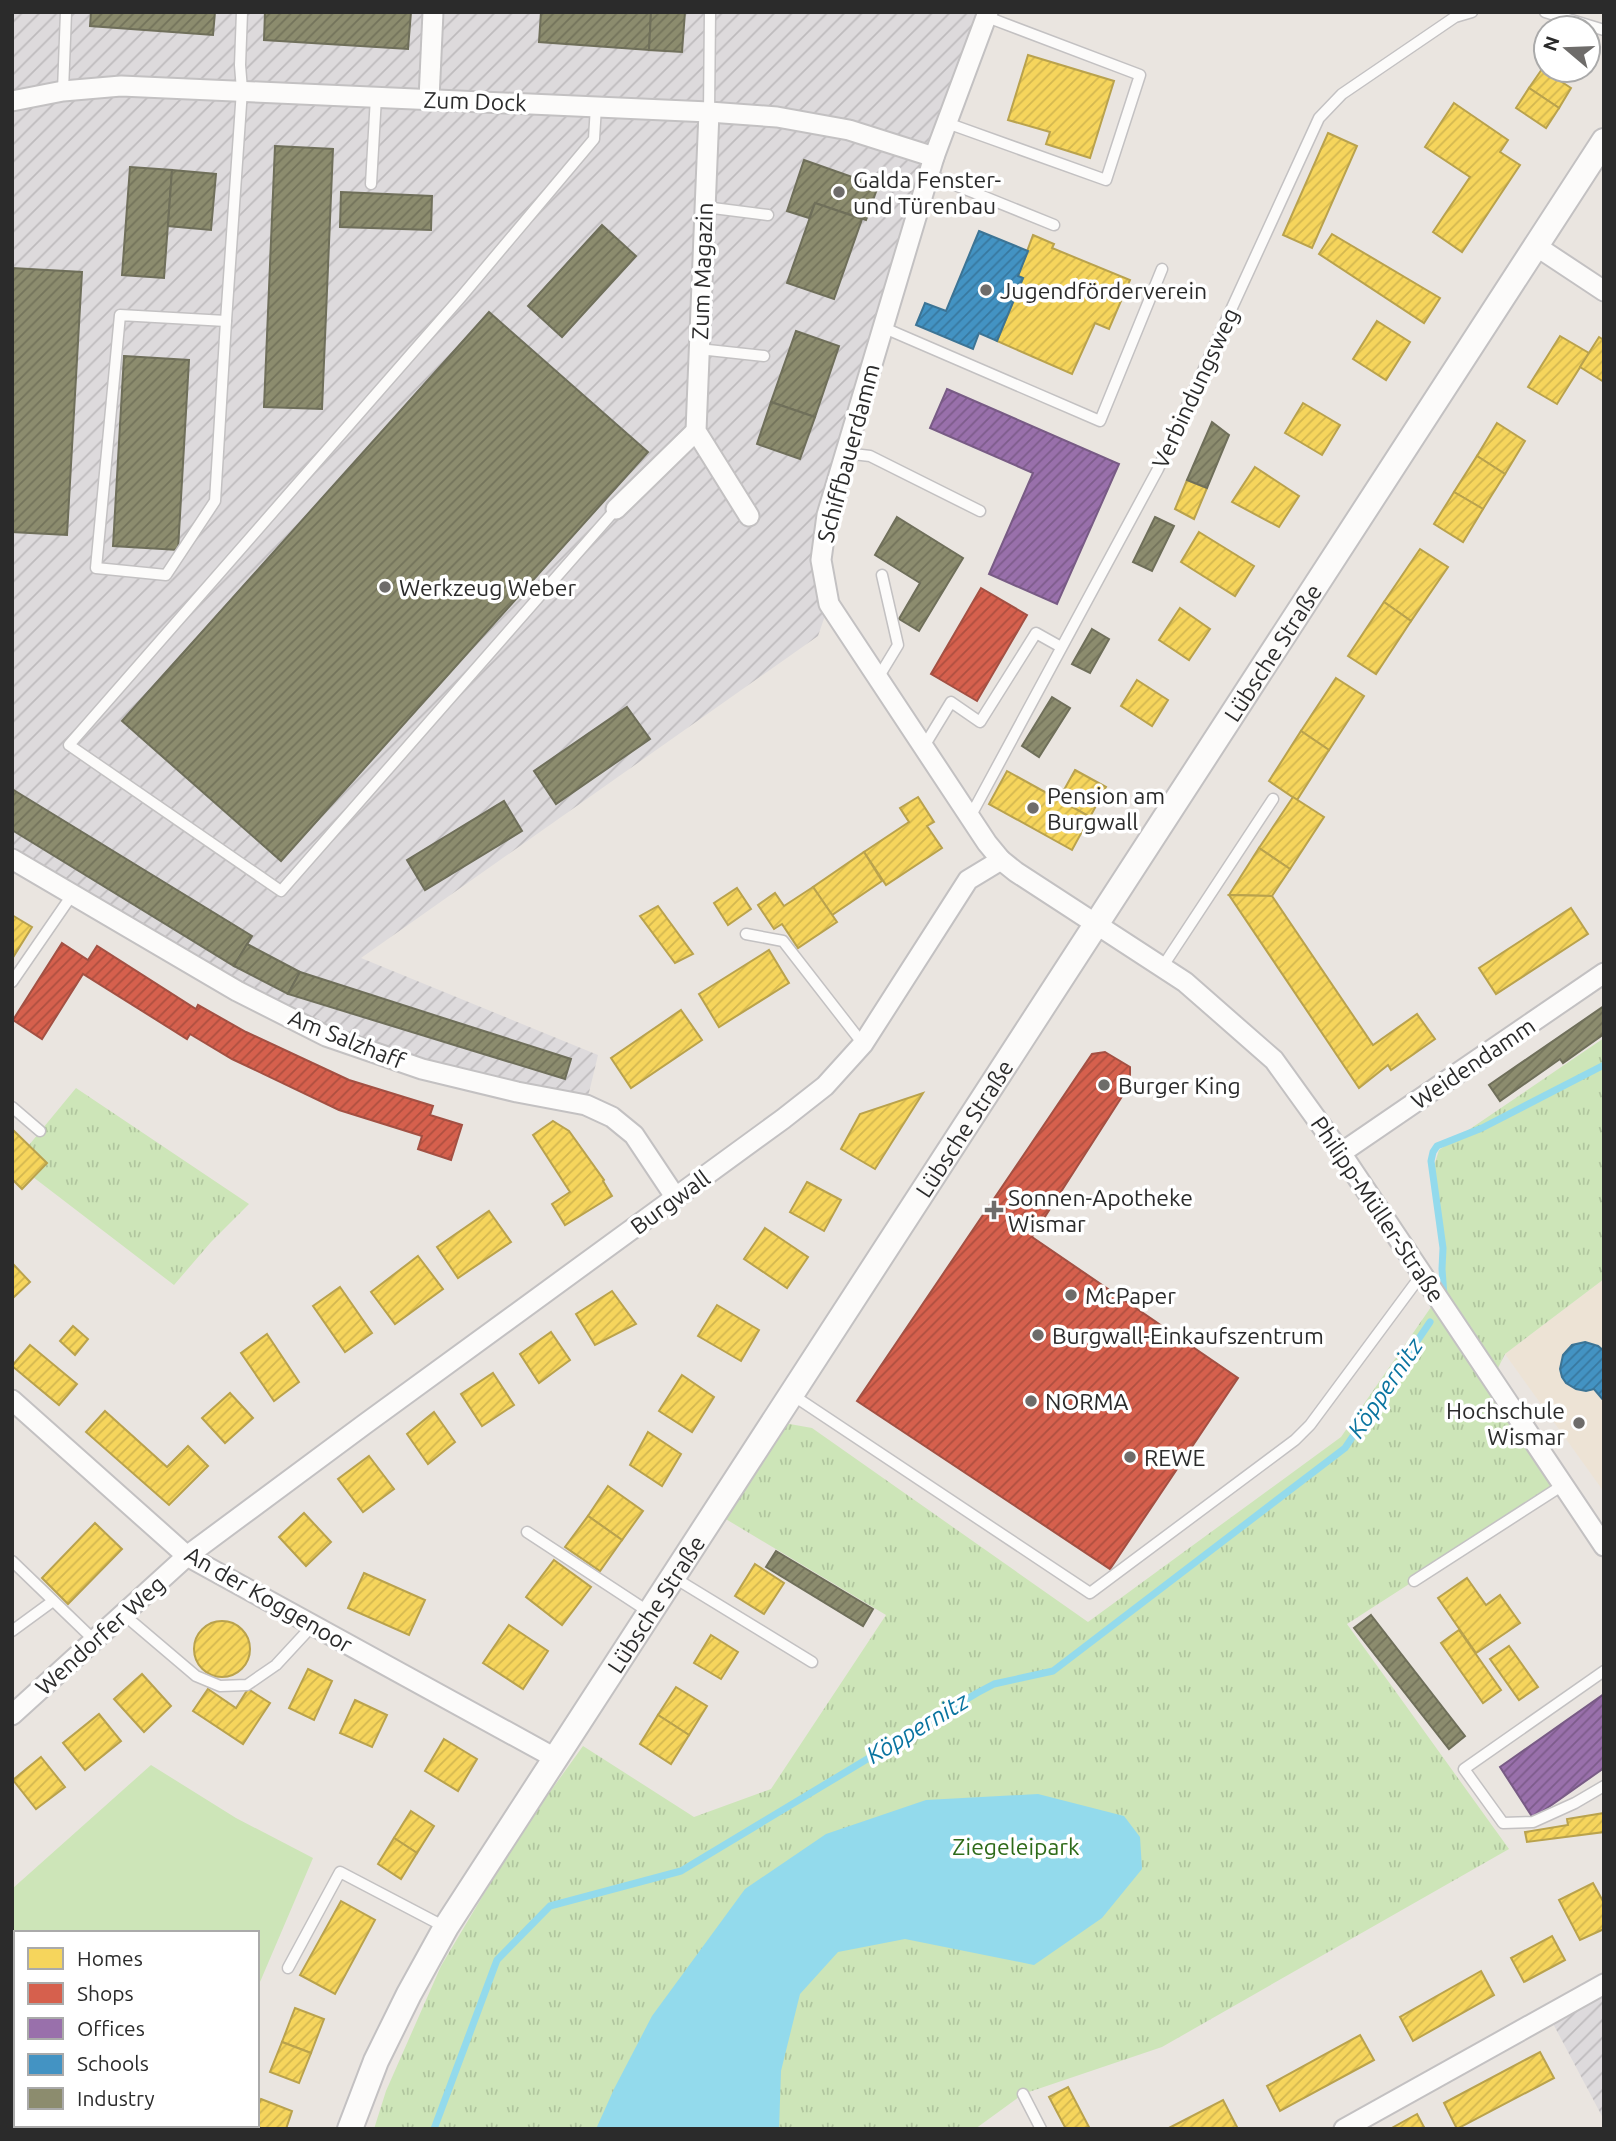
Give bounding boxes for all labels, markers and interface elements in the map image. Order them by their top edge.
north arrow [1532,14,1602,84]
text: N [1538,33,1564,54]
street label: Zum Dock [423,87,527,115]
place label: Galda Fenster- und Türenbau [853,167,1001,218]
marker: Galda Fenster- und Türenbau [831,184,847,200]
street label: Zum Magazin [687,202,717,340]
place label: Jugendförderverein [1000,278,1207,303]
marker: Jugendförderverein [978,282,994,298]
street label: Verbindungsweg [1147,304,1243,472]
street label: Schiffbauerdamm [812,361,884,545]
place label: Werkzeug Weber [399,575,576,600]
marker: Werkzeug Weber [377,579,393,595]
street label: Lübsche Straße [1219,579,1326,726]
place label: Pension am Burgwall [1047,783,1165,834]
marker: Pension am Burgwall [1025,800,1041,816]
street label: Am Salzhaff [285,1004,409,1074]
street label: Weidendamm [1407,1013,1539,1113]
street label: Lübsche Straße [910,1055,1017,1201]
place label: Burger King [1118,1073,1241,1098]
marker: Burger King [1096,1077,1112,1093]
street label: Philipp-Müller-Straße [1307,1111,1449,1307]
street label: Burgwall [626,1165,714,1239]
place label: Sonnen-Apotheke Wismar [1008,1185,1193,1236]
marker: Sonnen-Apotheke Wismar [986,1202,1002,1218]
place label: McPaper [1085,1283,1176,1308]
marker: McPaper [1063,1287,1079,1303]
place label: Burgwall-Einkaufszentrum [1052,1323,1324,1348]
marker: Burgwall-Einkaufszentrum [1030,1327,1046,1343]
water label: Köppernitz [1342,1332,1429,1443]
place label: NORMA [1045,1389,1129,1414]
marker: NORMA [1023,1393,1039,1409]
place label: Hochschule Wismar [1446,1398,1565,1449]
marker: Hochschule Wismar [1571,1415,1587,1431]
place label: REWE [1144,1445,1205,1470]
marker: REWE [1122,1449,1138,1465]
street label: Lübsche Straße [602,1531,709,1677]
street label: An der Koggenoor [181,1541,357,1657]
street label: Wendorfer Weg [30,1571,170,1699]
water label: Köppernitz [861,1687,974,1769]
park label: Ziegeleipark [952,1834,1080,1859]
legend [14,1931,259,2127]
text: Homes [77,1946,143,1970]
text: Shops [77,1981,134,2005]
text: Offices [77,2016,145,2040]
text: Schools [77,2051,149,2075]
text: Industry [77,2086,155,2110]

